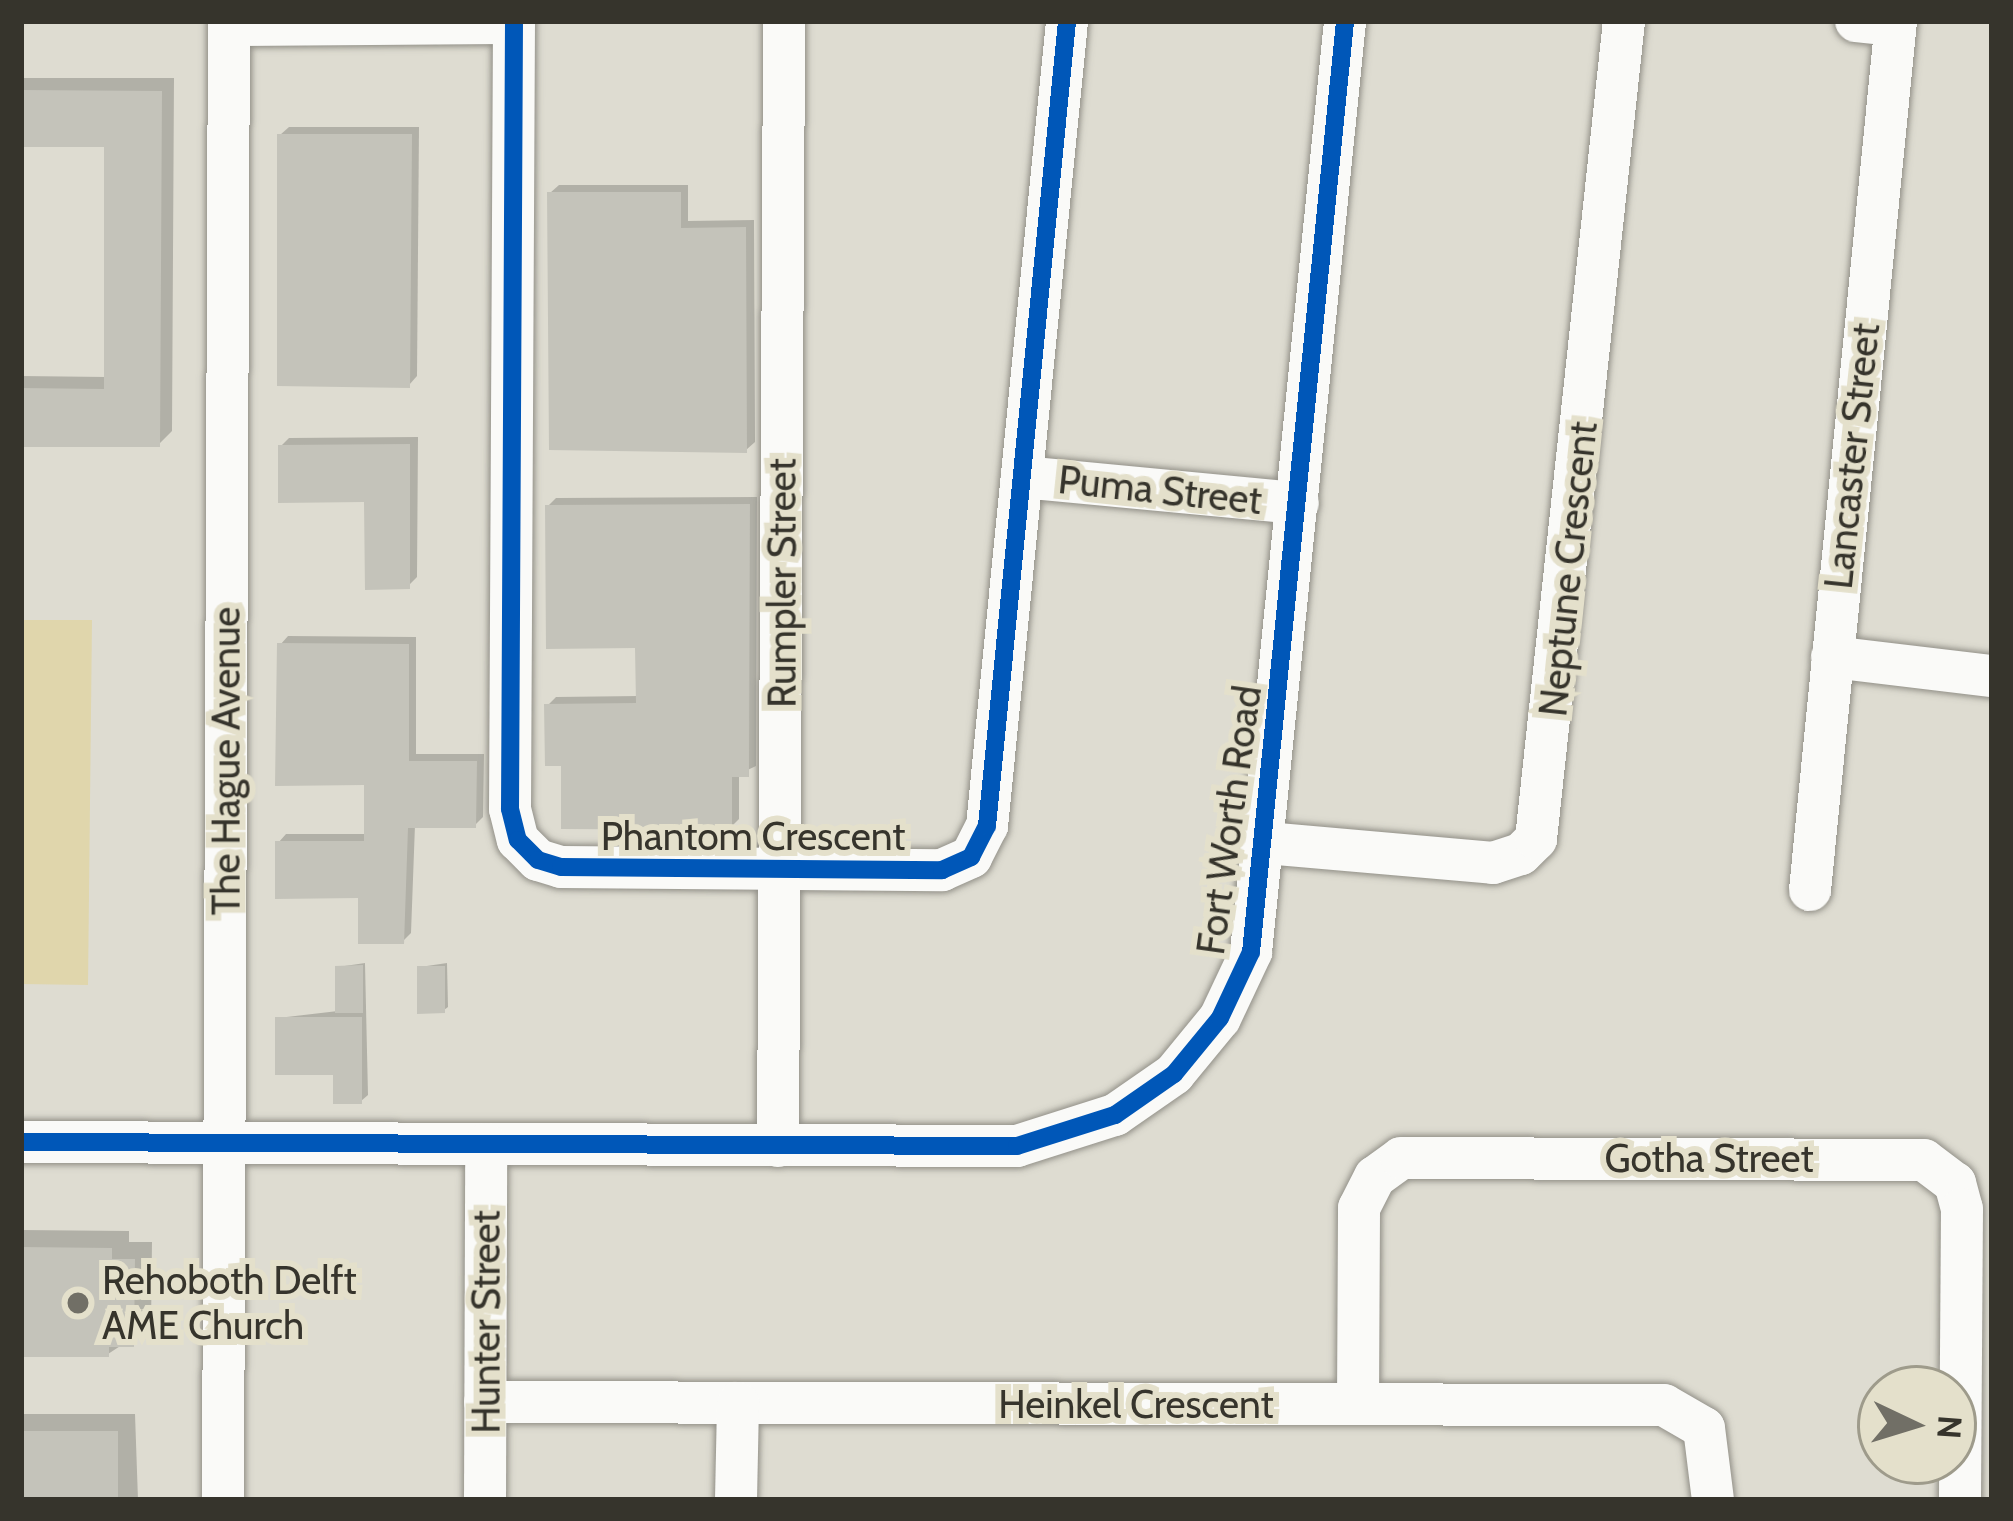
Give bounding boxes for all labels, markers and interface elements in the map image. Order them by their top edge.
street label: Lancaster Street [1815,321,1889,591]
street label: Neptune Crescent [1529,419,1607,719]
street label: Puma Street [1056,456,1264,524]
street label: Rumpler Street [759,458,805,708]
street label: The Hague Avenue [203,607,249,915]
street label: Fort Worth Road [1187,682,1271,958]
street label: Phantom Crescent [601,813,905,859]
street label: Gotha Street [1604,1135,1814,1181]
street label: Hunter Street [463,1210,509,1434]
place label: Rehoboth Delft AME Church [102,1258,357,1349]
marker: Rehoboth Delft AME Church [65,1290,91,1316]
north arrow [1857,1365,1977,1485]
street label: Heinkel Crescent [998,1381,1274,1427]
text: N [1929,1414,1971,1440]

